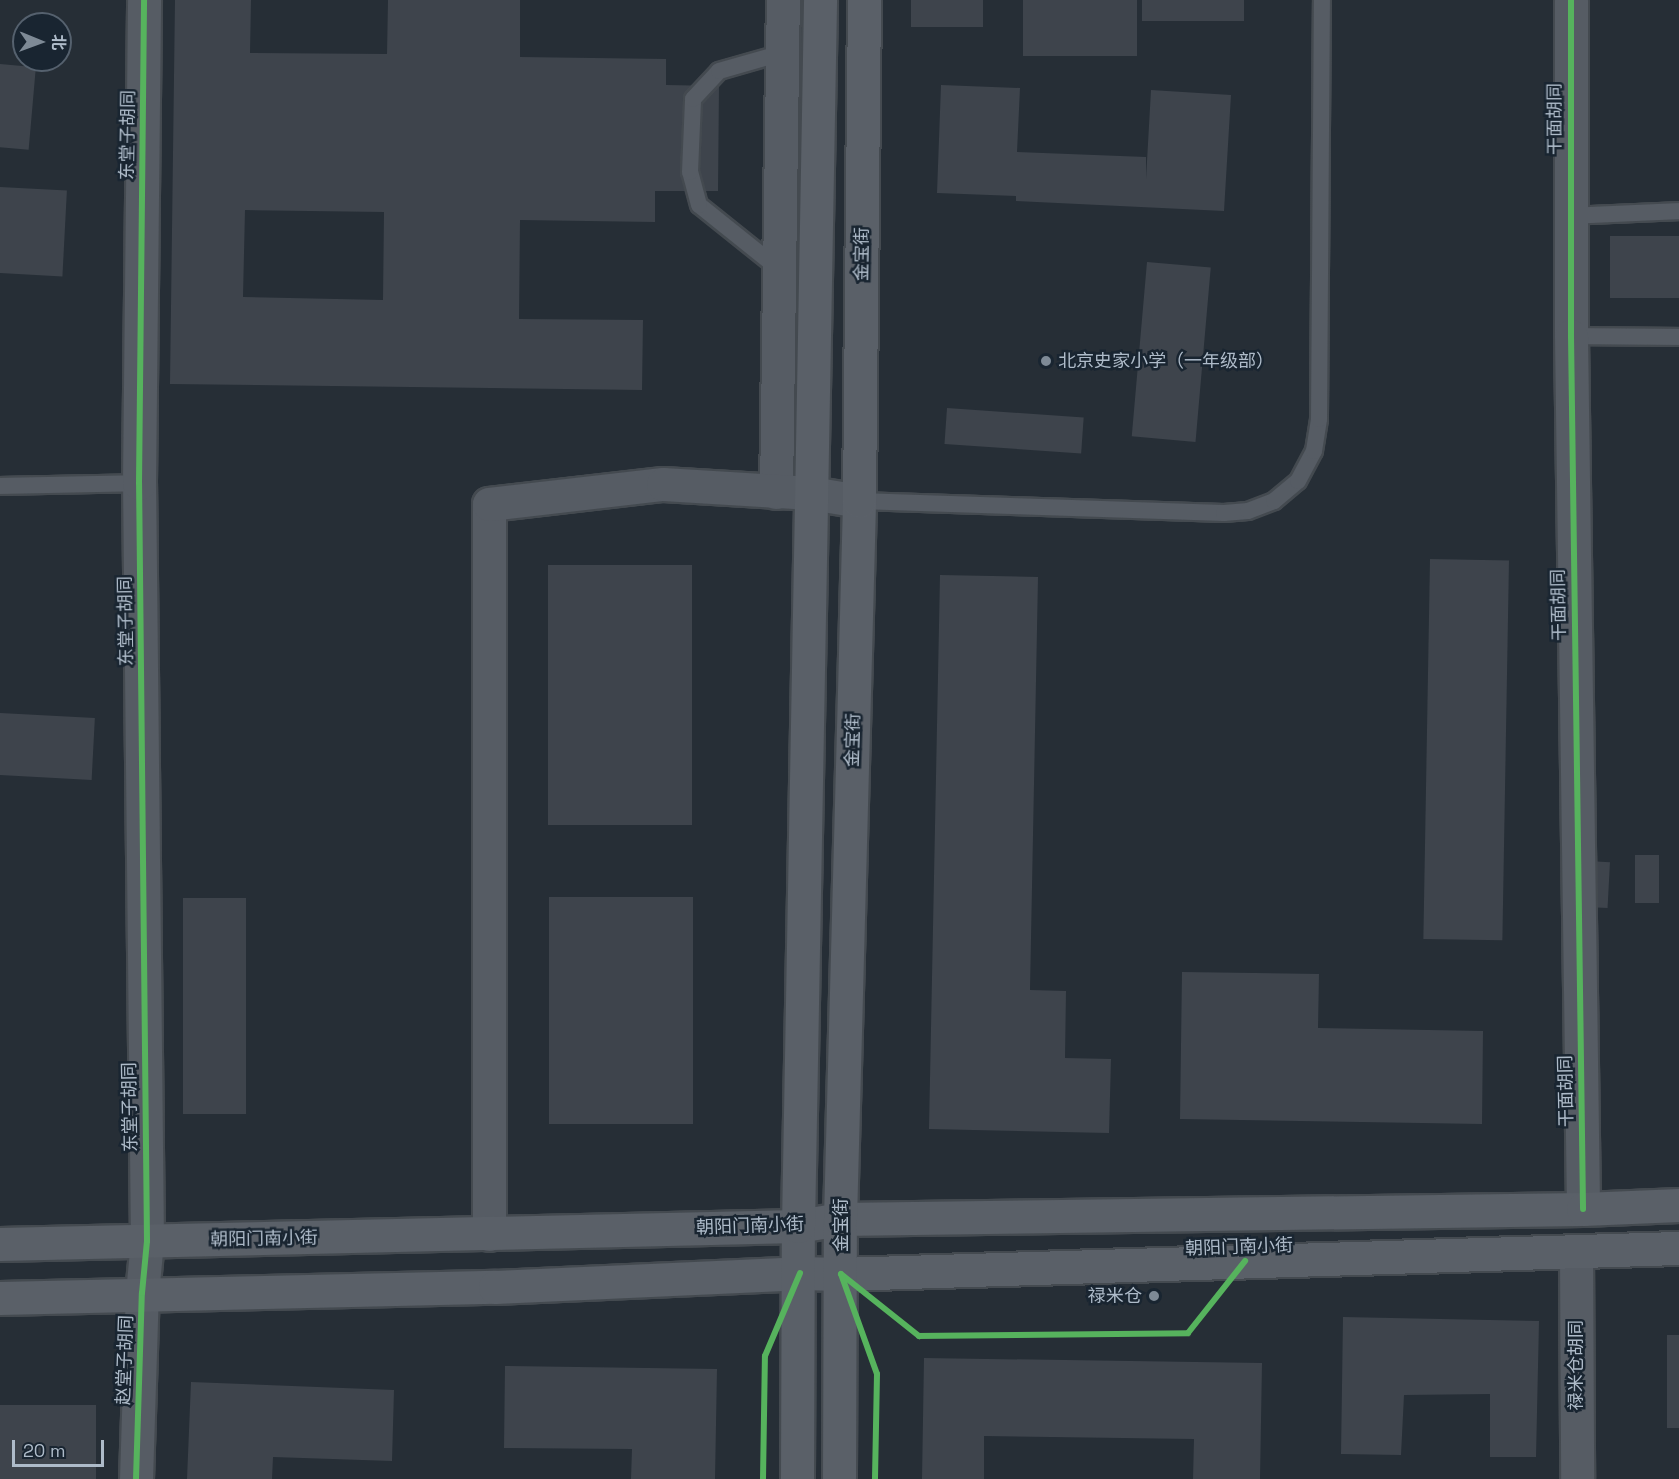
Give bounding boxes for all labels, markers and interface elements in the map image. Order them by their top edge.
north arrow [12,12,72,72]
text: 北 [48,34,69,50]
street label: 干面胡同 [1544,83,1566,155]
street label: 东堂子胡同 [116,90,140,180]
street label: 金宝街 [851,227,873,281]
place label: 北京史家小学（一年级部） [1058,350,1274,372]
marker: 北京史家小学（一年级部） [1039,354,1053,368]
street label: 干面胡同 [1548,569,1570,641]
street label: 东堂子胡同 [114,576,138,666]
street label: 金宝街 [841,713,865,767]
street label: 干面胡同 [1555,1055,1577,1127]
street label: 东堂子胡同 [118,1062,142,1152]
street label: 金宝街 [830,1198,852,1252]
street label: 朝阳门南小街 [696,1213,804,1239]
street label: 朝阳门南小街 [210,1227,318,1251]
street label: 朝阳门南小街 [1185,1234,1293,1260]
place label: 禄米仓 [1088,1285,1142,1307]
marker: 禄米仓 [1147,1289,1161,1303]
street label: 赵堂子胡同 [113,1315,137,1405]
street label: 禄米仓胡同 [1565,1320,1587,1410]
scale bar [15,1428,106,1466]
text: 20 m [23,1439,66,1462]

